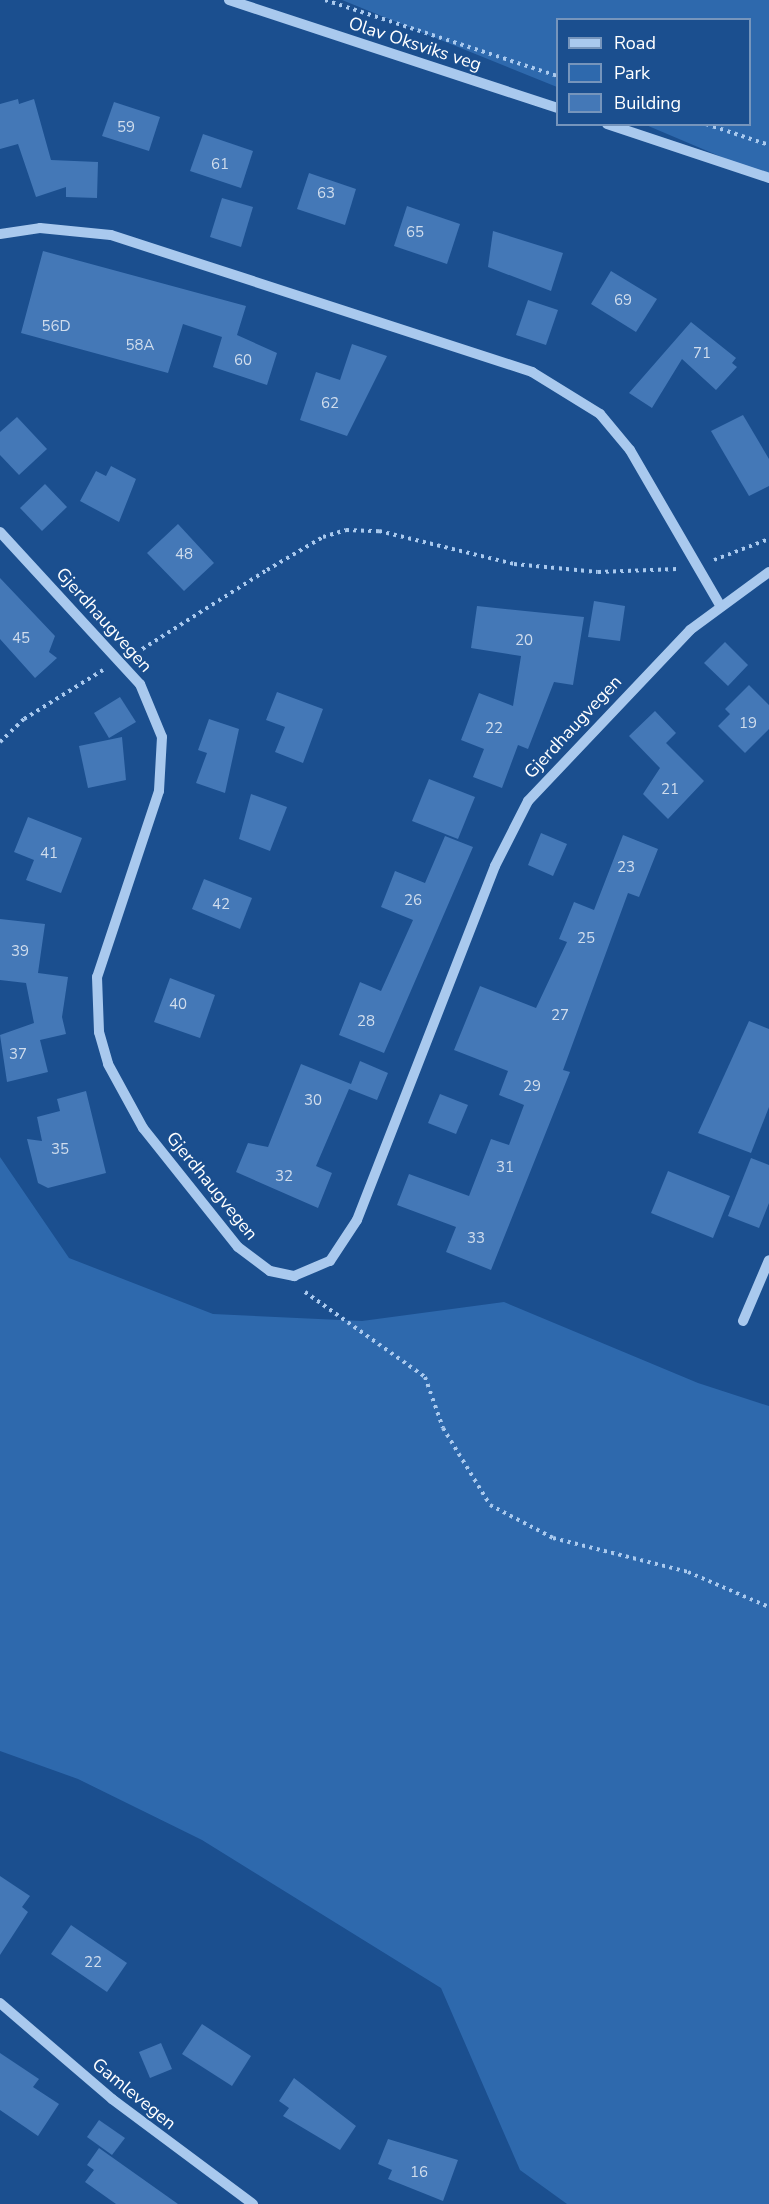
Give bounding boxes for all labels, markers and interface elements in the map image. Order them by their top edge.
street label: Olav Oksviks veg [346,12,484,76]
legend [556,18,751,126]
text: Road [614,31,656,55]
text: Park [614,61,650,85]
text: Building [614,91,681,115]
house number: 59 [117,119,135,137]
house number: 61 [211,156,229,174]
house number: 63 [317,185,335,203]
house number: 65 [406,224,424,242]
house number: 69 [614,292,632,310]
house number: 56D [41,318,71,336]
house number: 58A [126,337,154,355]
house number: 71 [693,345,711,363]
house number: 60 [234,352,252,370]
house number: 62 [321,395,339,413]
house number: 48 [175,546,193,564]
street label: Gjerdhaugvegen [51,563,157,677]
house number: 45 [12,630,30,648]
house number: 20 [515,632,533,650]
street label: Gjerdhaugvegen [520,671,626,783]
house number: 19 [739,715,757,733]
house number: 22 [485,720,503,738]
house number: 21 [661,781,679,799]
house number: 41 [40,845,58,863]
house number: 23 [617,859,635,877]
house number: 26 [404,892,422,910]
house number: 42 [212,896,230,914]
house number: 25 [577,930,595,948]
house number: 39 [11,943,29,961]
house number: 40 [169,996,187,1014]
house number: 27 [551,1007,569,1025]
house number: 28 [357,1013,375,1031]
house number: 37 [9,1046,27,1064]
house number: 29 [523,1078,541,1096]
house number: 30 [304,1092,322,1110]
street label: Gjerdhaugvegen [162,1127,262,1245]
house number: 35 [51,1141,69,1159]
house number: 31 [496,1159,514,1177]
house number: 32 [275,1168,293,1186]
house number: 33 [467,1230,485,1248]
house number: 22 [84,1954,102,1972]
street label: Gamlevegen [88,2054,180,2134]
house number: 16 [410,2164,428,2182]

